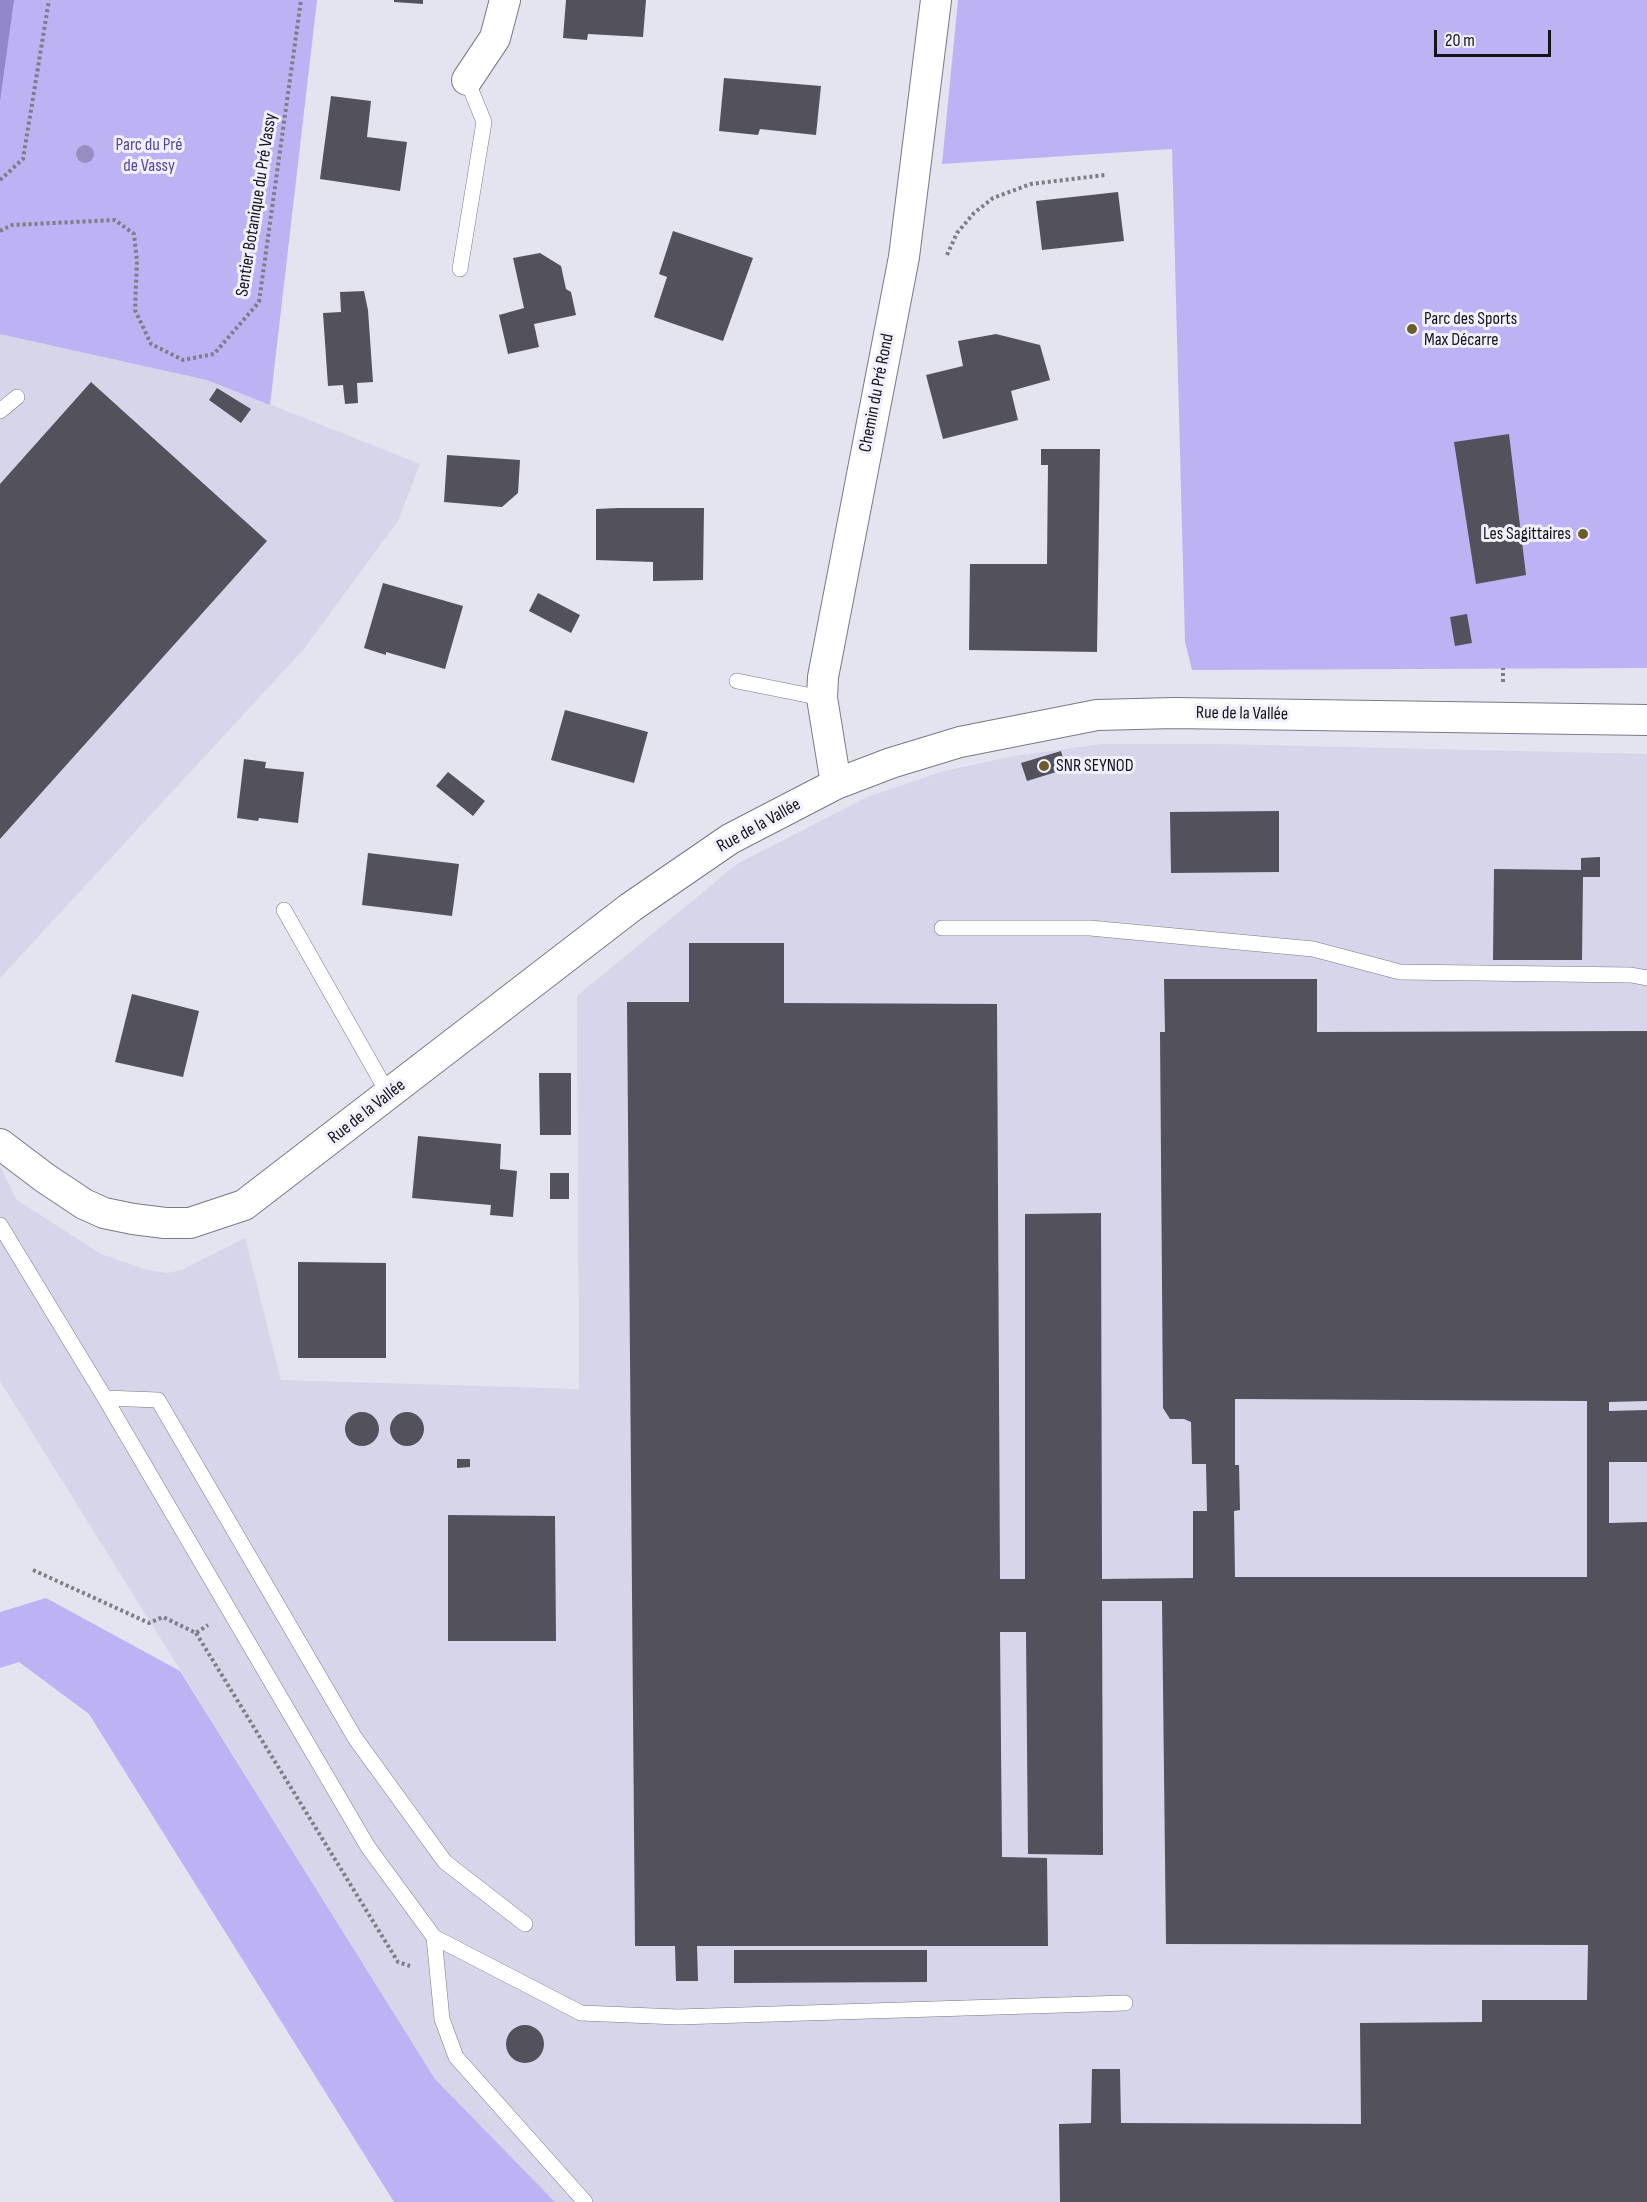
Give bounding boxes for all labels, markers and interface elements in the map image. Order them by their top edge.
scale bar [1437,18,1554,56]
text: 20 m [1445,30,1475,51]
street label: Sentier Botanique du Pré Vassy [232,112,282,298]
park label: Parc du Pré de Vassy [116,134,182,176]
place label: Parc des Sports Max Décarre [1424,308,1517,350]
marker: Parc des Sports Max Décarre [1405,322,1419,336]
street label: Chemin du Pré Rond [855,332,899,454]
place label: Les Sagittaires [1483,523,1571,545]
marker: Les Sagittaires [1576,527,1590,541]
street label: Rue de la Vallée [1196,702,1288,726]
place label: SNR SEYNOD [1056,755,1134,777]
marker: SNR SEYNOD [1037,759,1051,773]
street label: Rue de la Vallée [713,794,805,858]
street label: Rue de la Vallée [324,1075,410,1149]

